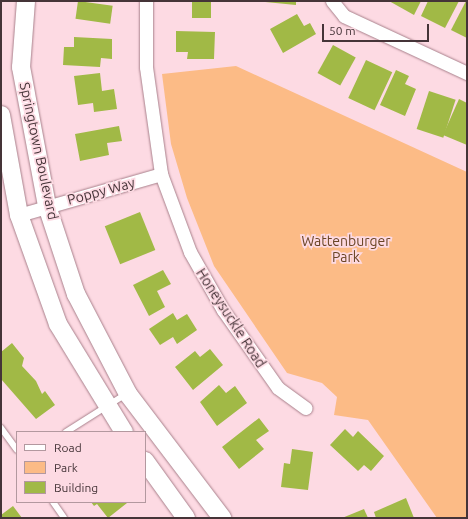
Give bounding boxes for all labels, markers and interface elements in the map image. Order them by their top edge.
scale bar [324,16,431,42]
text: 50 m [329,24,356,37]
street label: Springtown Boulevard [16,81,62,221]
street label: Poppy Way [65,174,137,208]
park label: Wattenburger Park [301,233,391,266]
street label: Honeysuckle Road [193,265,269,371]
legend [16,431,146,503]
text: Road [54,441,82,454]
text: Park [54,461,78,474]
text: Building [54,481,98,494]

